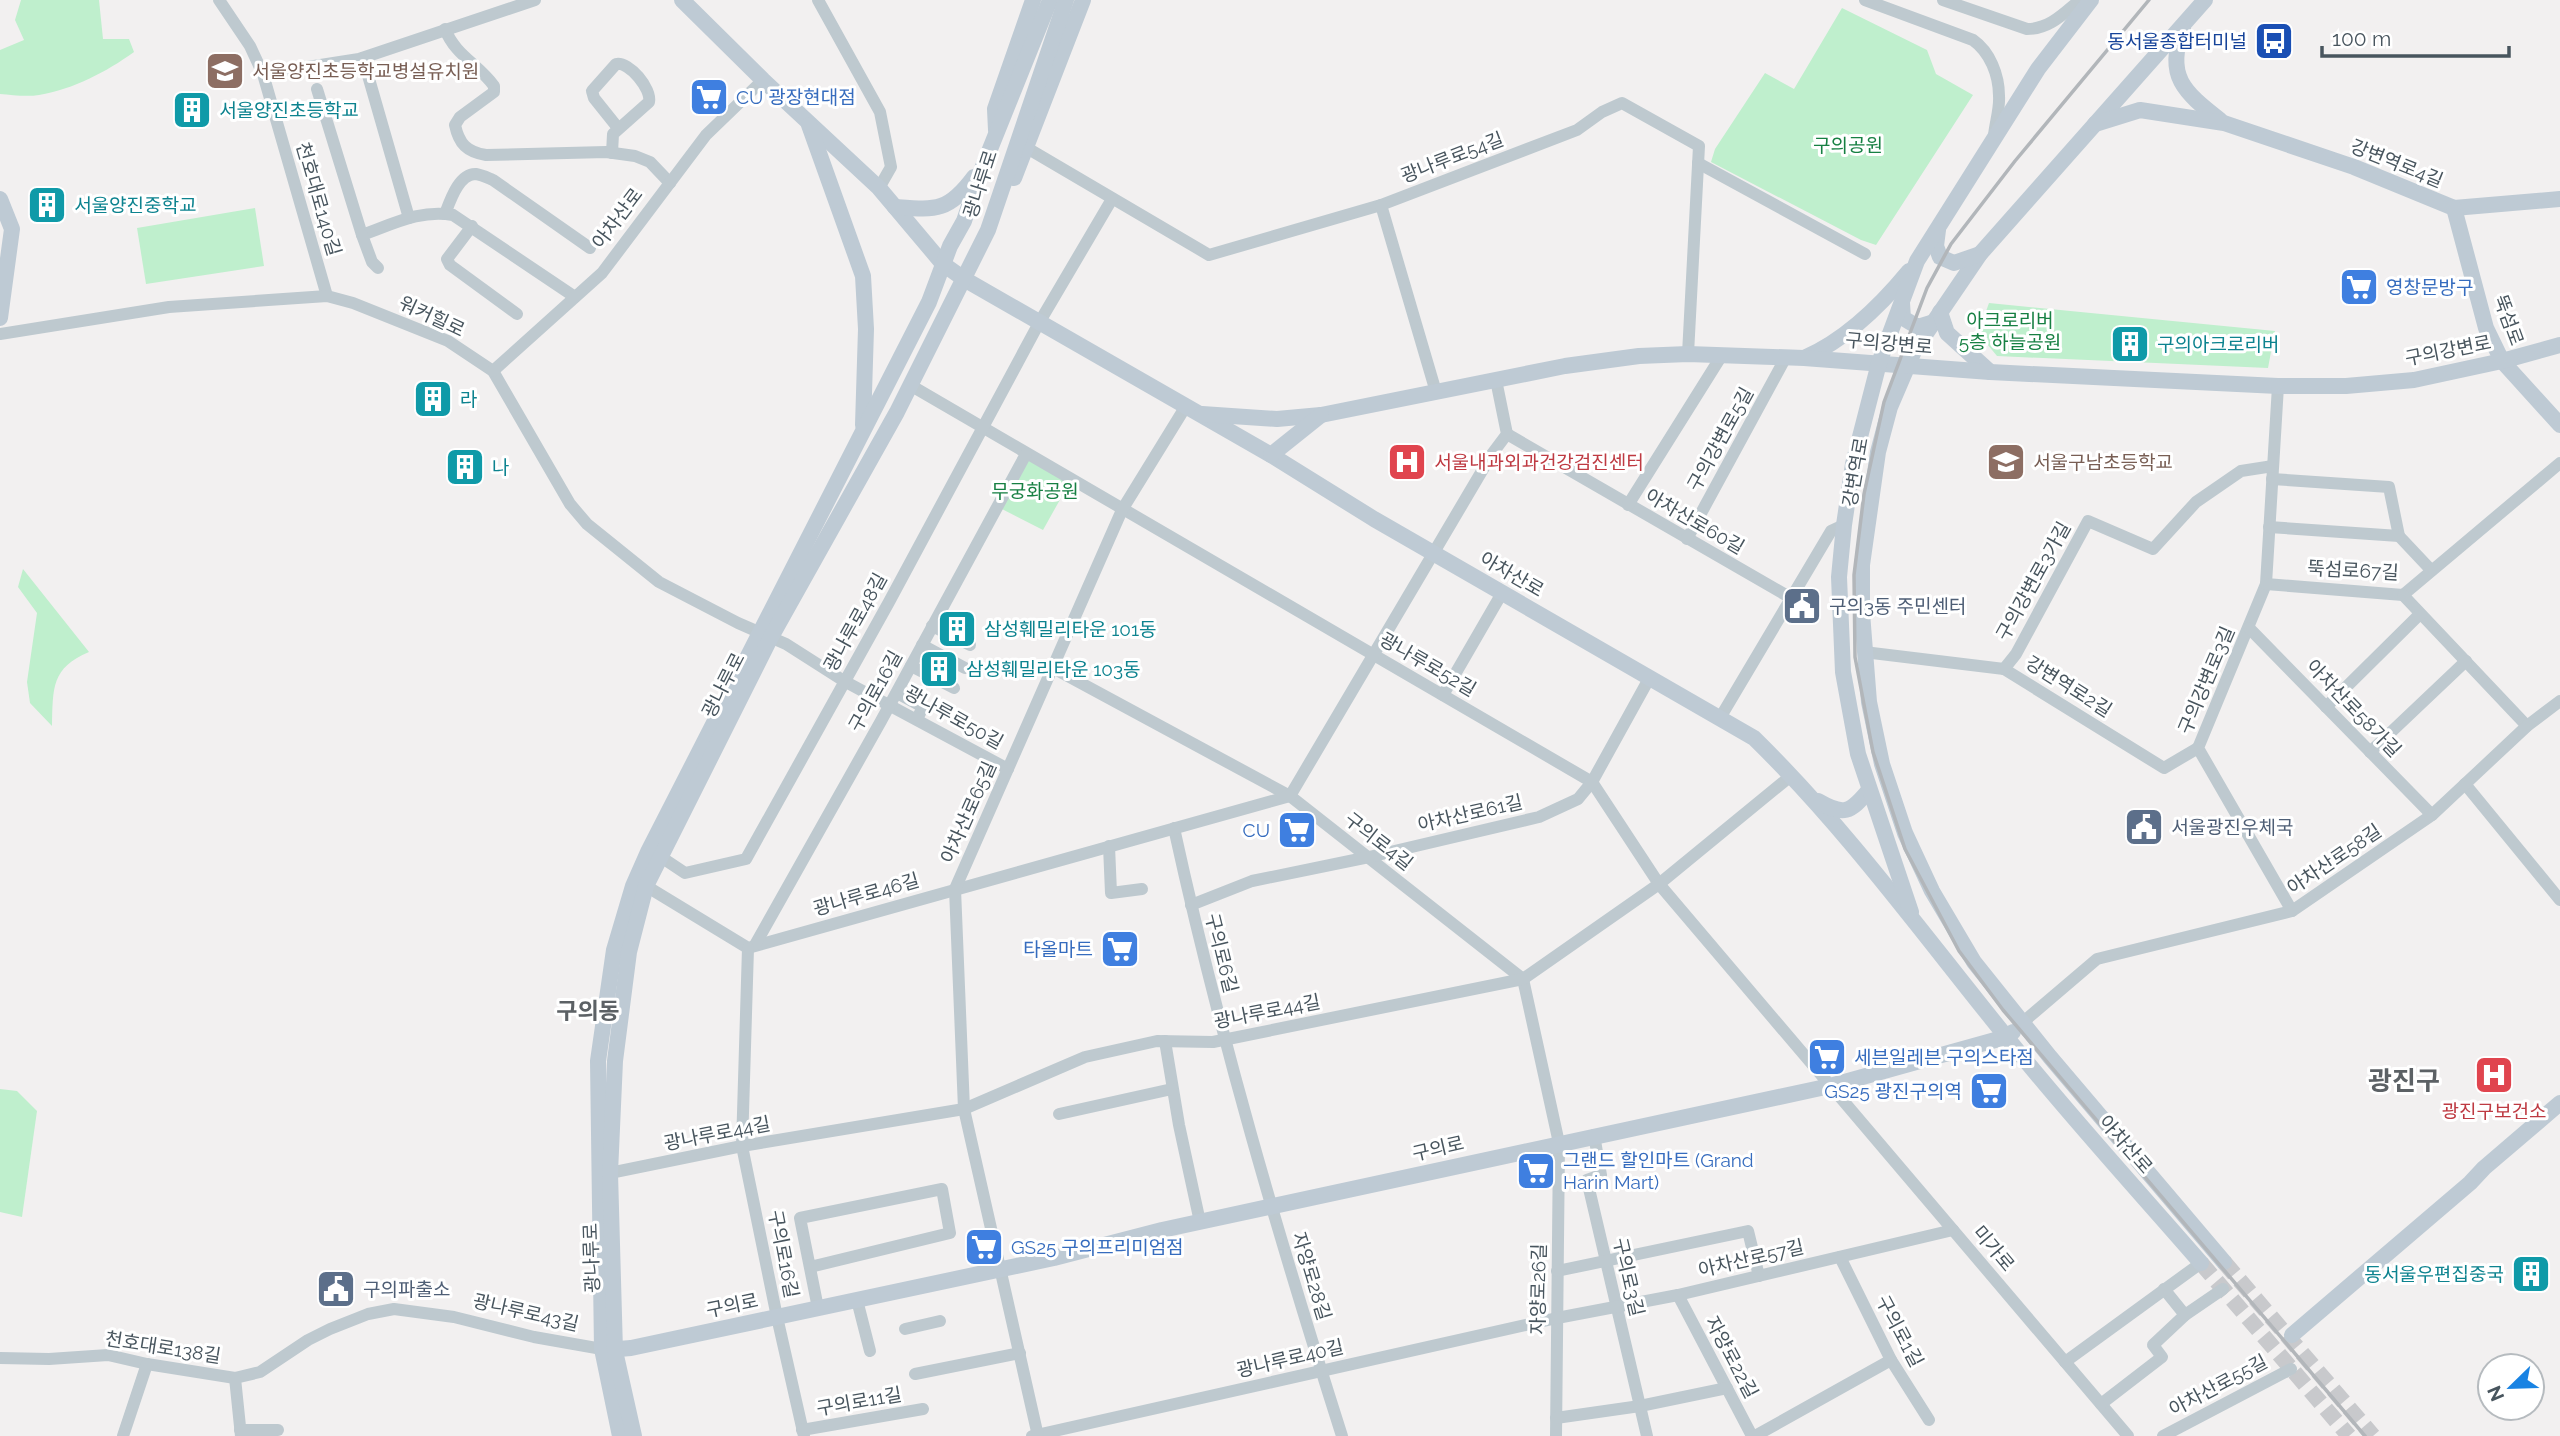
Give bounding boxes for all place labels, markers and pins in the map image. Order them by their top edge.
bus stop icon: 동서울종합터미널 [2253,20,2295,62]
place label: 동서울종합터미널 [2107,30,2247,52]
school or university icon: 서울양진초등학교병설유치원 [204,50,246,92]
place label: 서울양진초등학교병설유치원 [252,60,479,82]
supermarket icon: CU 광장현대점 [688,76,730,118]
place label: CU 광장현대점 [736,86,856,108]
building icon: 서울양진초등학교 [171,89,213,131]
place label: 서울양진초등학교 [219,99,359,121]
building icon: 서울양진중학교 [26,184,68,226]
place label: 서울양진중학교 [74,194,196,216]
supermarket icon: 영창문방구 [2338,266,2380,308]
place label: 영창문방구 [2386,276,2473,298]
building icon: 구의아크로리버 [2109,323,2151,365]
place label: 구의아크로리버 [2157,333,2279,355]
building icon: 라 [412,378,454,420]
place label: 라 [460,388,477,410]
hospital icon: 서울내과외과건강검진센터 [1386,441,1428,483]
school or university icon: 서울구남초등학교 [1985,441,2027,483]
building icon: 나 [444,446,486,488]
place label: 서울내과외과건강검진센터 [1434,451,1644,473]
place label: 서울구남초등학교 [2033,451,2173,473]
place label: 나 [492,456,509,478]
public building icon: 구의3동 주민센터 [1781,585,1823,627]
place label: 구의3동 주민센터 [1829,595,1966,617]
building icon: 삼성훼밀리타운 101동 [936,608,978,650]
place label: 삼성훼밀리타운 101동 [984,618,1157,640]
building icon: 삼성훼밀리타운 103동 [918,648,960,690]
place label: 삼성훼밀리타운 103동 [966,658,1141,680]
public building icon: 서울광진우체국 [2123,806,2165,848]
supermarket icon: CU [1276,809,1318,851]
place label: 서울광진우체국 [2171,816,2293,838]
place label: CU [1243,819,1270,841]
supermarket icon: 타올마트 [1099,928,1141,970]
place label: 타올마트 [1023,938,1093,960]
supermarket icon: 세븐일레븐 구의스타점 [1806,1036,1848,1078]
place label: 세븐일레븐 구의스타점 [1854,1046,2034,1068]
hospital icon: 광진구보건소 [2473,1054,2515,1096]
supermarket icon: GS25 광진구의역 [1968,1070,2010,1112]
place label: GS25 광진구의역 [1824,1080,1962,1102]
place label: 광진구보건소 [2442,1100,2546,1122]
place label: 그랜드 할인마트 (Grand Harin Mart) [1563,1149,1754,1193]
supermarket icon: 그랜드 할인마트 (Grand Harin Mart) [1515,1150,1557,1192]
supermarket icon: GS25 구의프리미엄점 [963,1226,1005,1268]
place label: GS25 구의프리미엄점 [1011,1236,1184,1258]
building icon: 동서울우편집중국 [2510,1253,2552,1295]
place label: 동서울우편집중국 [2364,1263,2504,1285]
public building icon: 구의파출소 [315,1268,357,1310]
place label: 구의파출소 [363,1278,450,1300]

